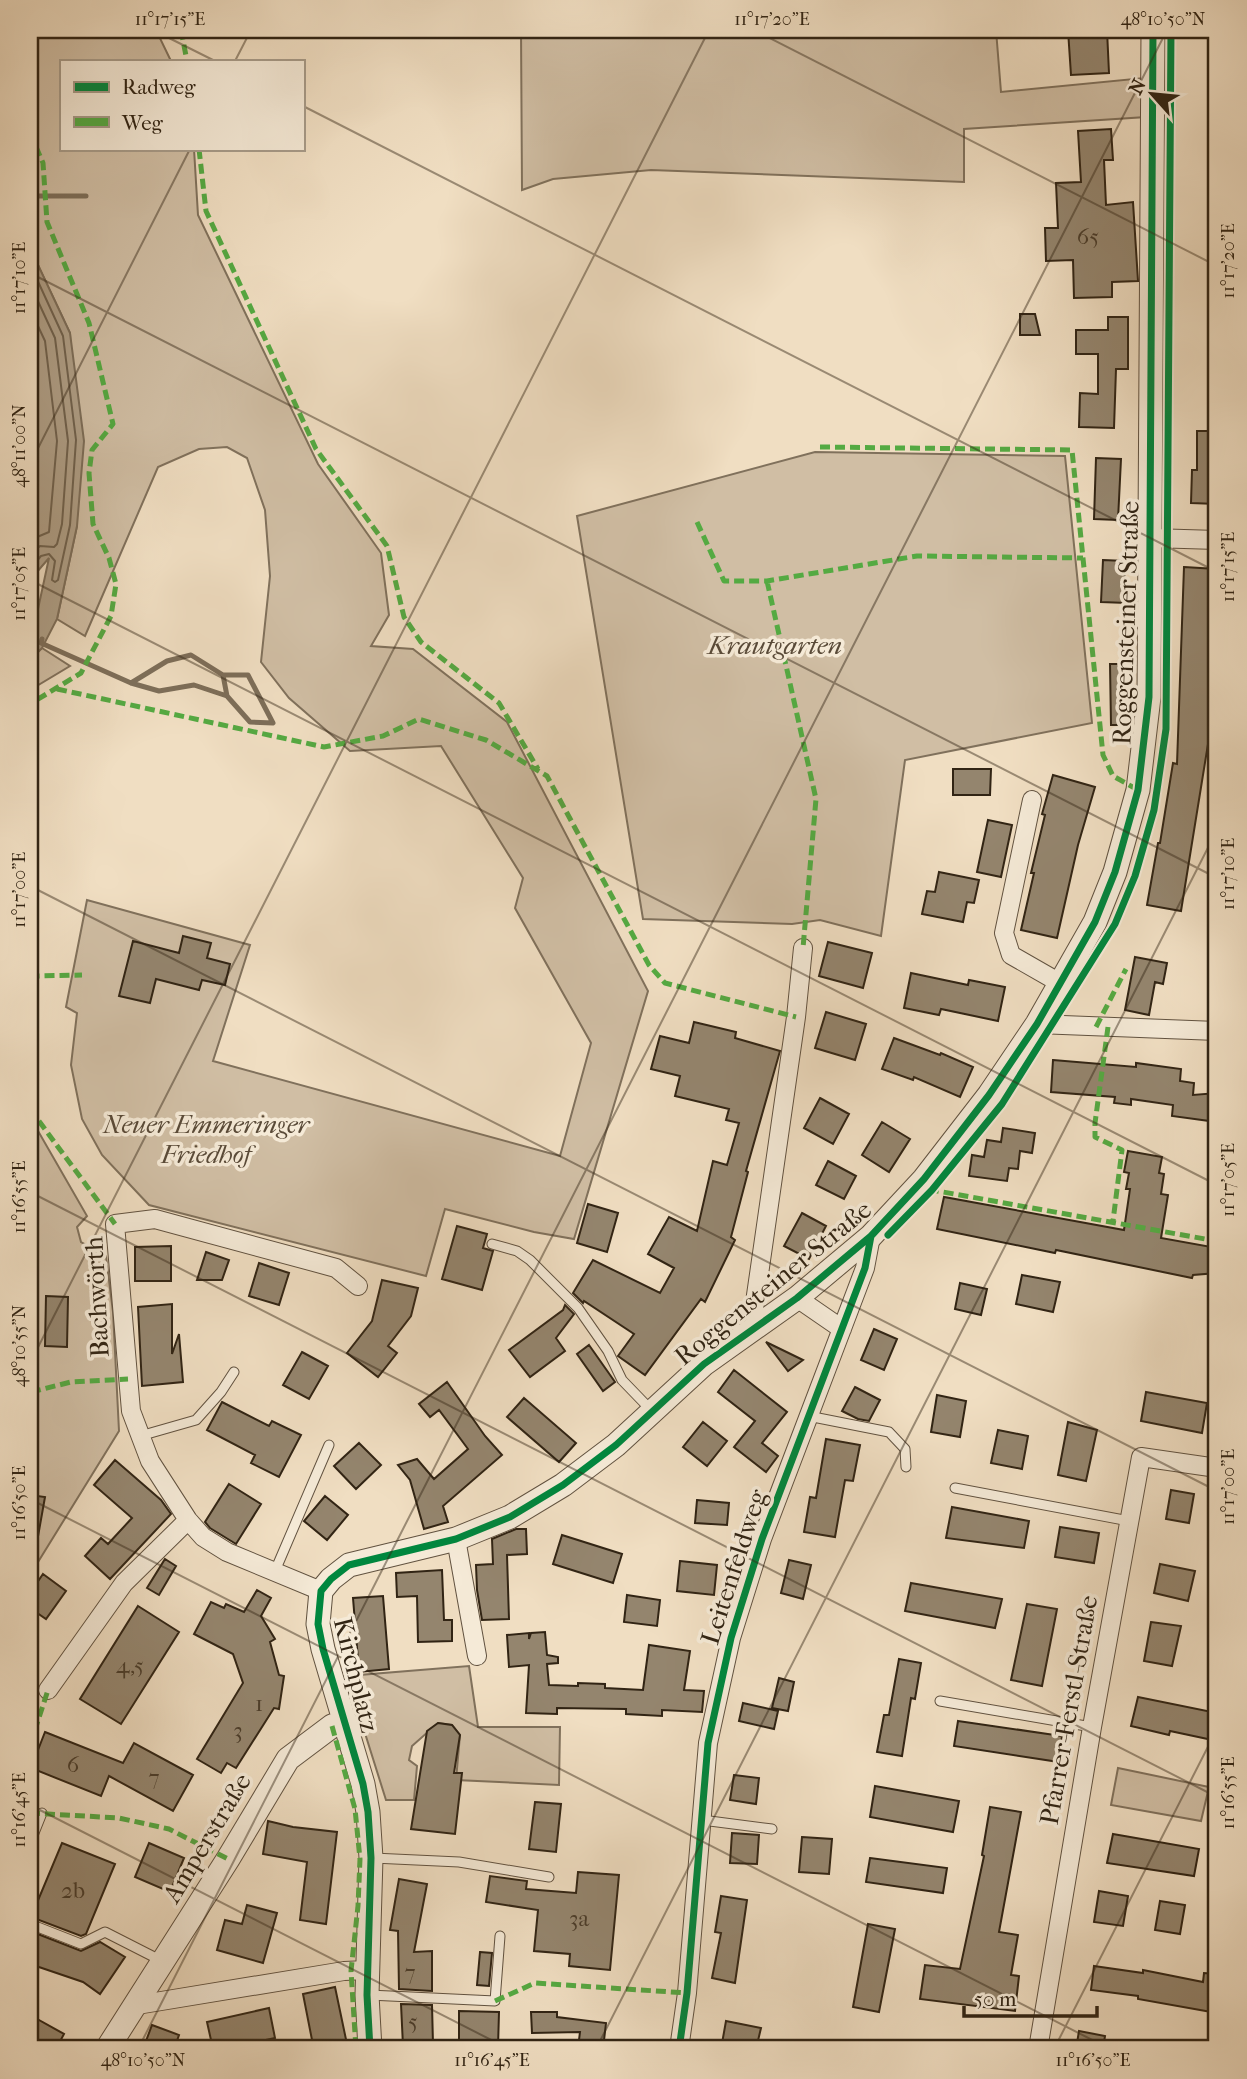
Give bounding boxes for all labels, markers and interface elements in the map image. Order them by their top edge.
text: 11°17'15"E [135,9,205,30]
text: 11°17'20"E [734,9,810,30]
text: 48°10'50"N [1121,9,1206,30]
legend [60,60,304,150]
north arrow [1118,60,1188,130]
text: Radweg [122,75,196,99]
text: N [1125,75,1151,98]
text: Weg [121,111,164,135]
house number: 65 [1077,223,1099,250]
text: 11°17'20"E [1218,223,1239,299]
text: 11°17'10"E [9,242,30,314]
text: 48°11'00"N [9,404,30,488]
street label: Roggensteiner Straße [1106,500,1146,746]
text: 11°17'15"E [1218,532,1239,602]
text: 11°17'05"E [9,547,30,621]
park label: Krautgarten [706,630,842,661]
text: 11°17'10"E [1218,838,1239,910]
text: 11°17'00"E [9,852,30,928]
park label: Neuer Emmeringer Friedhof [102,1109,311,1170]
text: 11°17'05"E [1218,1143,1239,1217]
text: 11°16'55"E [9,1161,30,1233]
street label: Roggensteiner Straße [668,1194,878,1372]
street label: Bachwörth [78,1235,116,1358]
text: 48°10'55"N [9,1304,30,1387]
text: 11°17'00"E [1218,1449,1239,1525]
text: 11°16'50"E [9,1465,30,1541]
street label: Leitenfeldweg [694,1485,774,1648]
street label: Pfarrer-Ferstl-Straße [1034,1593,1104,1827]
street label: Kirchplatz [327,1614,385,1736]
house number: 4,5 [116,1652,144,1679]
house number: 1 [255,1690,263,1717]
house number: 3 [233,1717,243,1744]
house number: 6 [67,1751,80,1778]
text: 11°16'55"E [1218,1757,1239,1829]
house number: 7 [148,1764,160,1791]
street label: Amperstraße [156,1768,258,1909]
text: 11°16'45"E [9,1772,30,1848]
house number: 2b [61,1877,85,1904]
house number: 3a [569,1905,589,1932]
house number: 7 [404,1959,416,1986]
scale bar [964,1974,1096,2018]
text: 50 m [974,1987,1017,2011]
house number: 5 [408,2008,418,2035]
text: 48°10'50"N [101,2050,186,2071]
text: 11°16'45"E [454,2050,530,2071]
text: 11°16'50"E [1056,2050,1131,2071]

